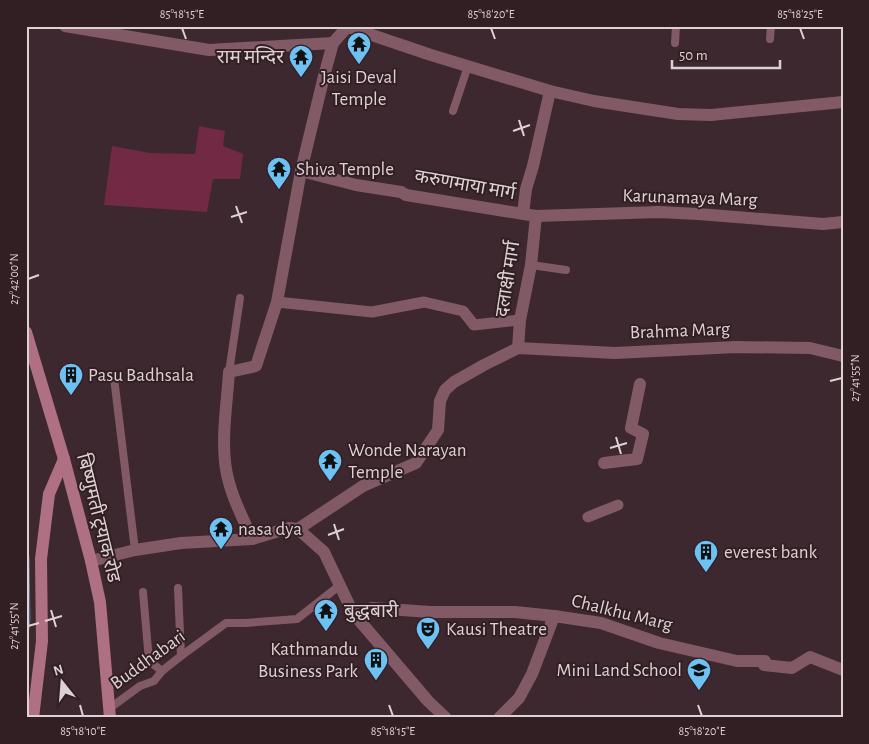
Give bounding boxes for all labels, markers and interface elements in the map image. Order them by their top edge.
text: 85°18'15"E [160,8,204,20]
text: 85°18'20"E [468,8,515,20]
text: 85°18'25"E [777,8,823,20]
temple icon: Jaisi Deval Temple [346,31,372,65]
scale bar [672,38,779,70]
temple icon: राम मन्दिर [288,44,314,78]
place label: राम मन्दिर [217,46,285,67]
text: 50 m [679,48,708,63]
place label: Jaisi Deval Temple [321,68,397,109]
temple icon: Shiva Temple [266,156,292,190]
place label: Shiva Temple [296,160,394,179]
street label: करुणमाया मार्ग [413,164,518,203]
street label: Karunamaya Marg [622,186,759,210]
street label: दलाक्षी मार्ग [490,238,524,318]
text: 27°42'00"N [8,253,20,305]
street label: Brahma Marg [630,320,731,342]
text: 27°41'55"N [849,354,861,402]
building icon: Pasu Badhsala [58,362,84,396]
place label: Pasu Badhsala [88,366,194,385]
place label: Wonde Narayan Temple [348,441,467,482]
temple icon: Wonde Narayan Temple [317,448,343,482]
street label: बिष्णुमती ट्रयाक रोड [71,451,125,586]
temple icon: nasa dya [208,516,234,550]
place label: nasa dya [238,520,302,539]
building icon: everest bank [693,539,719,573]
place label: everest bank [724,543,818,562]
street label: Chalkhu Marg [570,591,675,635]
temple icon: बुद्धबारी [313,598,339,632]
place label: बुद्धबारी [344,600,400,623]
text: 27°41'55"N [8,602,20,650]
theatre icon: Kausi Theatre [415,616,441,650]
place label: Kausi Theatre [446,620,547,639]
street label: Buddhabari [107,627,189,693]
place label: Kathmandu Business Park [258,640,358,681]
building icon: Kathmandu Business Park [363,647,389,681]
north arrow [38,656,88,706]
school or university icon: Mini Land School [686,657,712,691]
place label: Mini Land School [556,661,682,680]
text: N [52,662,65,679]
text: 85°18'10"E [60,725,106,737]
text: 85°18'15"E [371,725,415,737]
text: 85°18'20"E [679,725,726,737]

